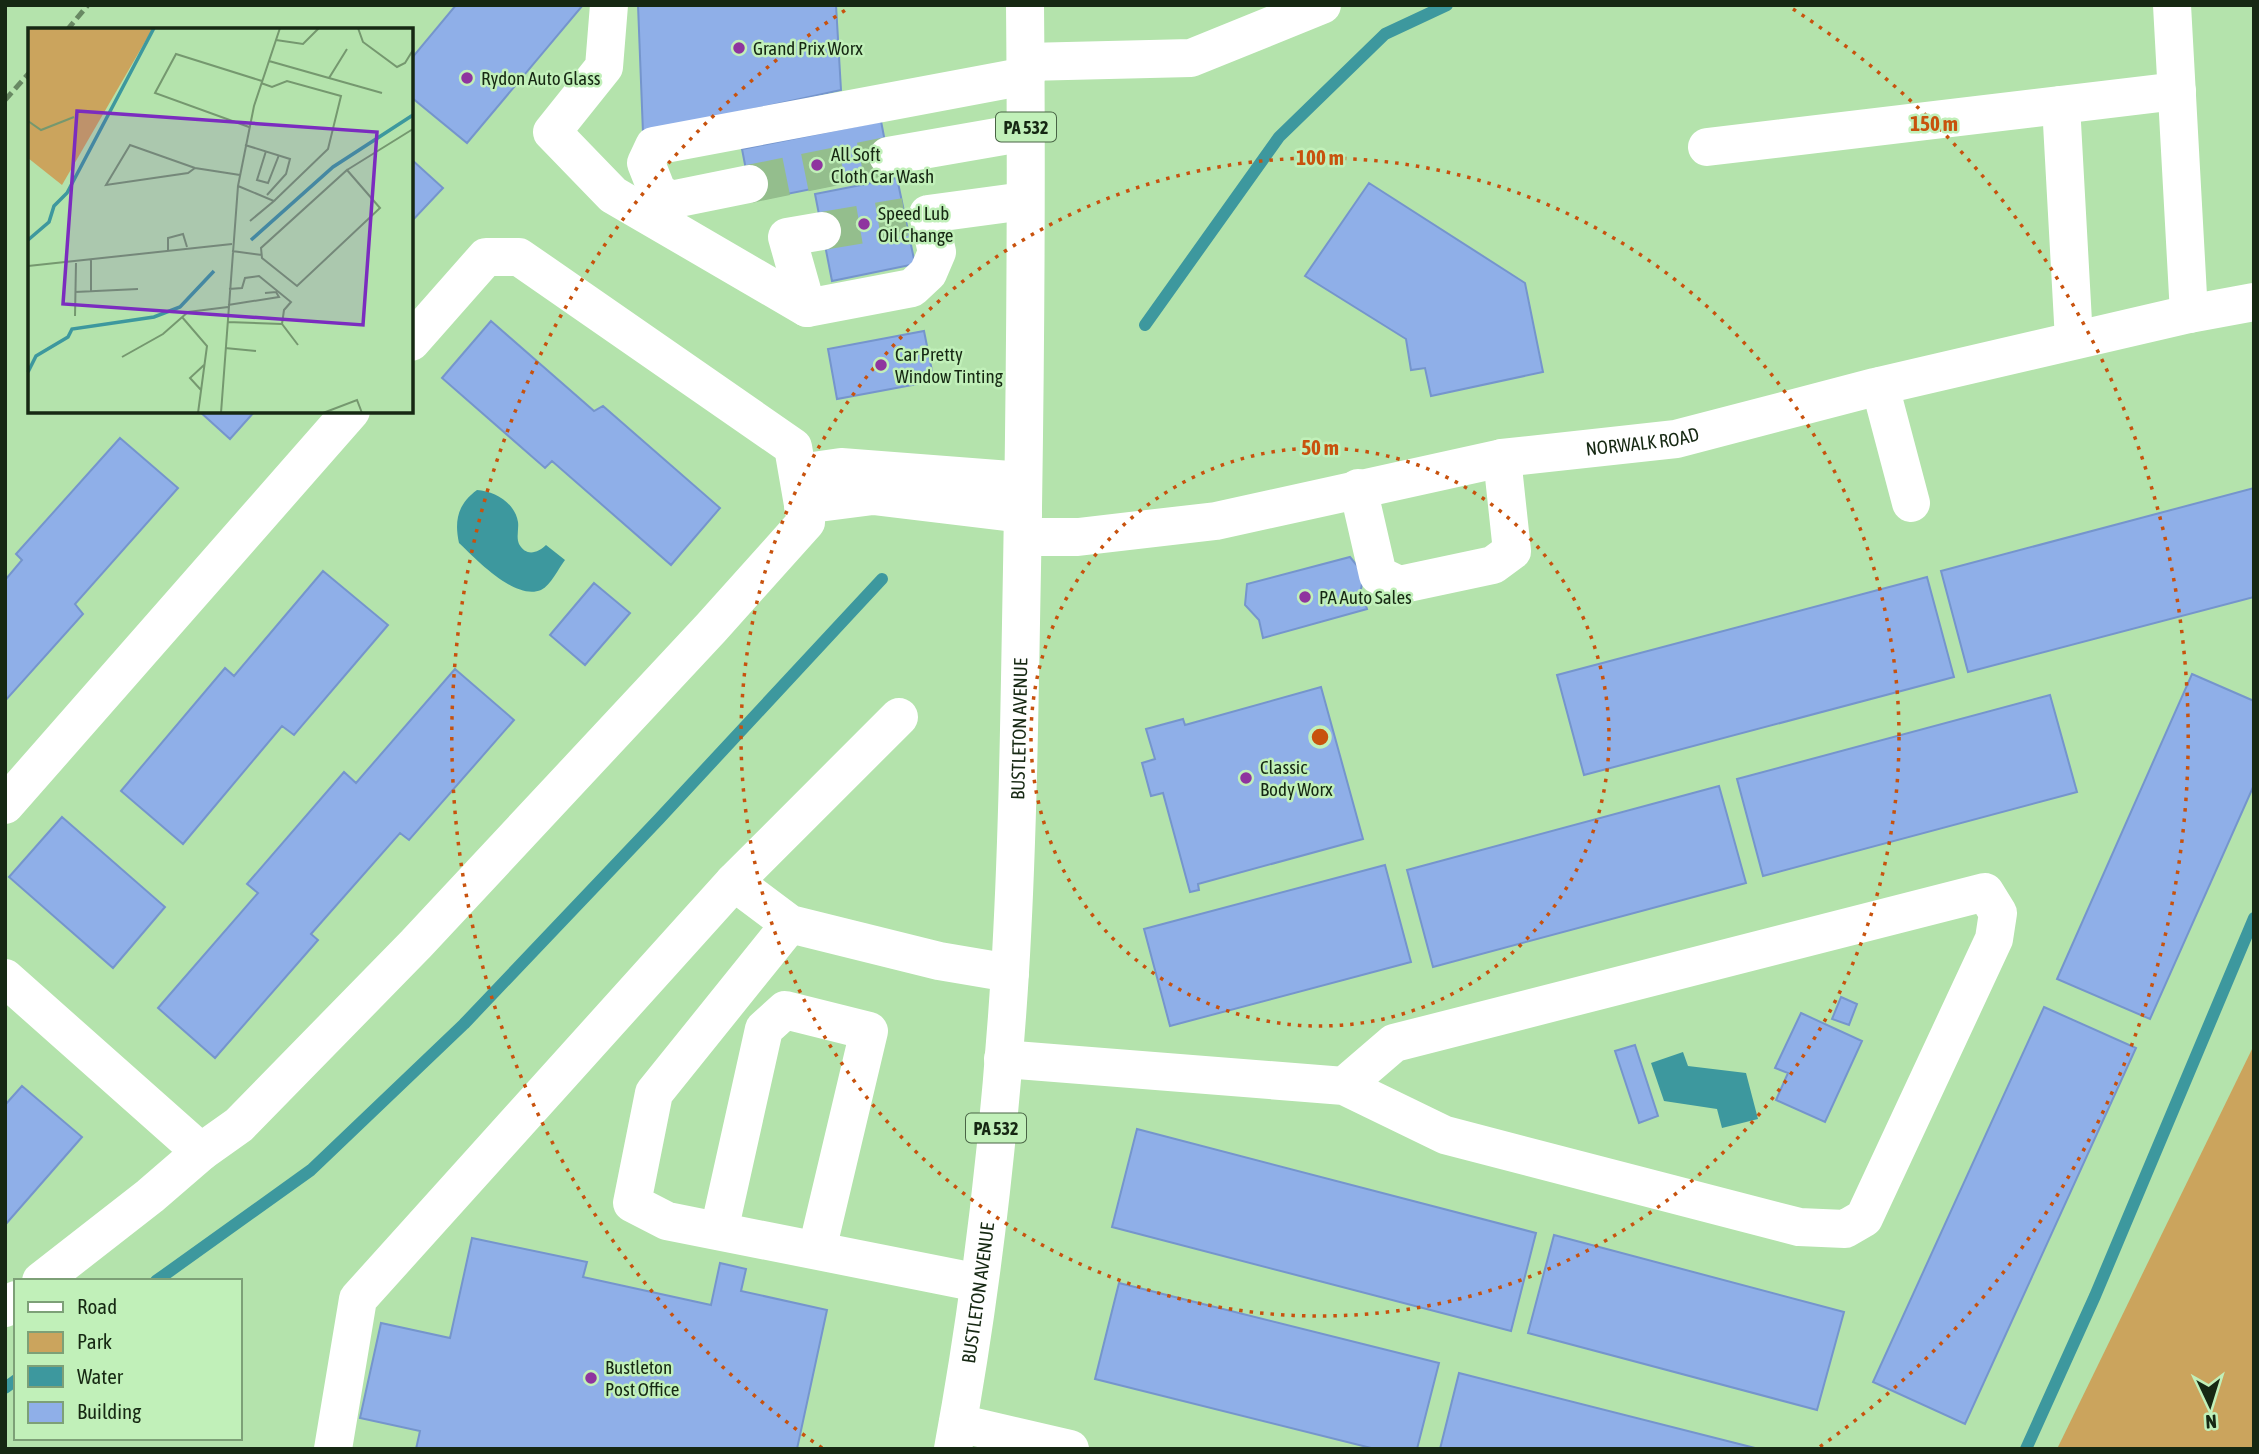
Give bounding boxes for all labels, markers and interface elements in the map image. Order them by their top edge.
inset map [28,28,413,413]
place label: Grand Prix Worx [753,37,863,59]
marker: Grand Prix Worx [731,40,747,56]
place label: Rydon Auto Glass [481,67,601,89]
marker: Rydon Auto Glass [459,70,475,86]
text: 150 m [1910,111,1958,135]
road number: PA 532 [996,112,1056,142]
place label: All Soft Cloth Car Wash [831,143,934,187]
text: 100 m [1296,145,1344,169]
marker: All Soft Cloth Car Wash [809,157,825,173]
place label: Speed Lub Oil Change [878,202,953,246]
marker: Speed Lub Oil Change [856,216,872,232]
place label: Car Pretty Window Tinting [895,343,1004,387]
marker: Car Pretty Window Tinting [873,357,889,373]
street label: NORWALK ROAD [1585,422,1701,460]
text: 50 m [1301,435,1339,459]
place label: PA Auto Sales [1319,586,1412,608]
marker: PA Auto Sales [1297,589,1313,605]
street label: BUSTLETON AVENUE [1006,658,1031,800]
centre of rings [1308,725,1332,749]
place label: Classic Body Worx [1260,756,1333,800]
marker: Classic Body Worx [1238,770,1254,786]
road number: PA 532 [966,1114,1026,1142]
street label: BUSTLETON AVENUE [957,1221,998,1365]
legend [14,1279,242,1440]
text: Road [77,1294,117,1318]
text: Park [77,1329,112,1353]
place label: Bustleton Post Office [605,1356,679,1400]
text: Water [77,1364,124,1388]
marker: Bustleton Post Office [583,1370,599,1386]
north arrow [2175,1370,2245,1440]
text: Building [77,1399,141,1423]
text: N [2205,1411,2218,1433]

